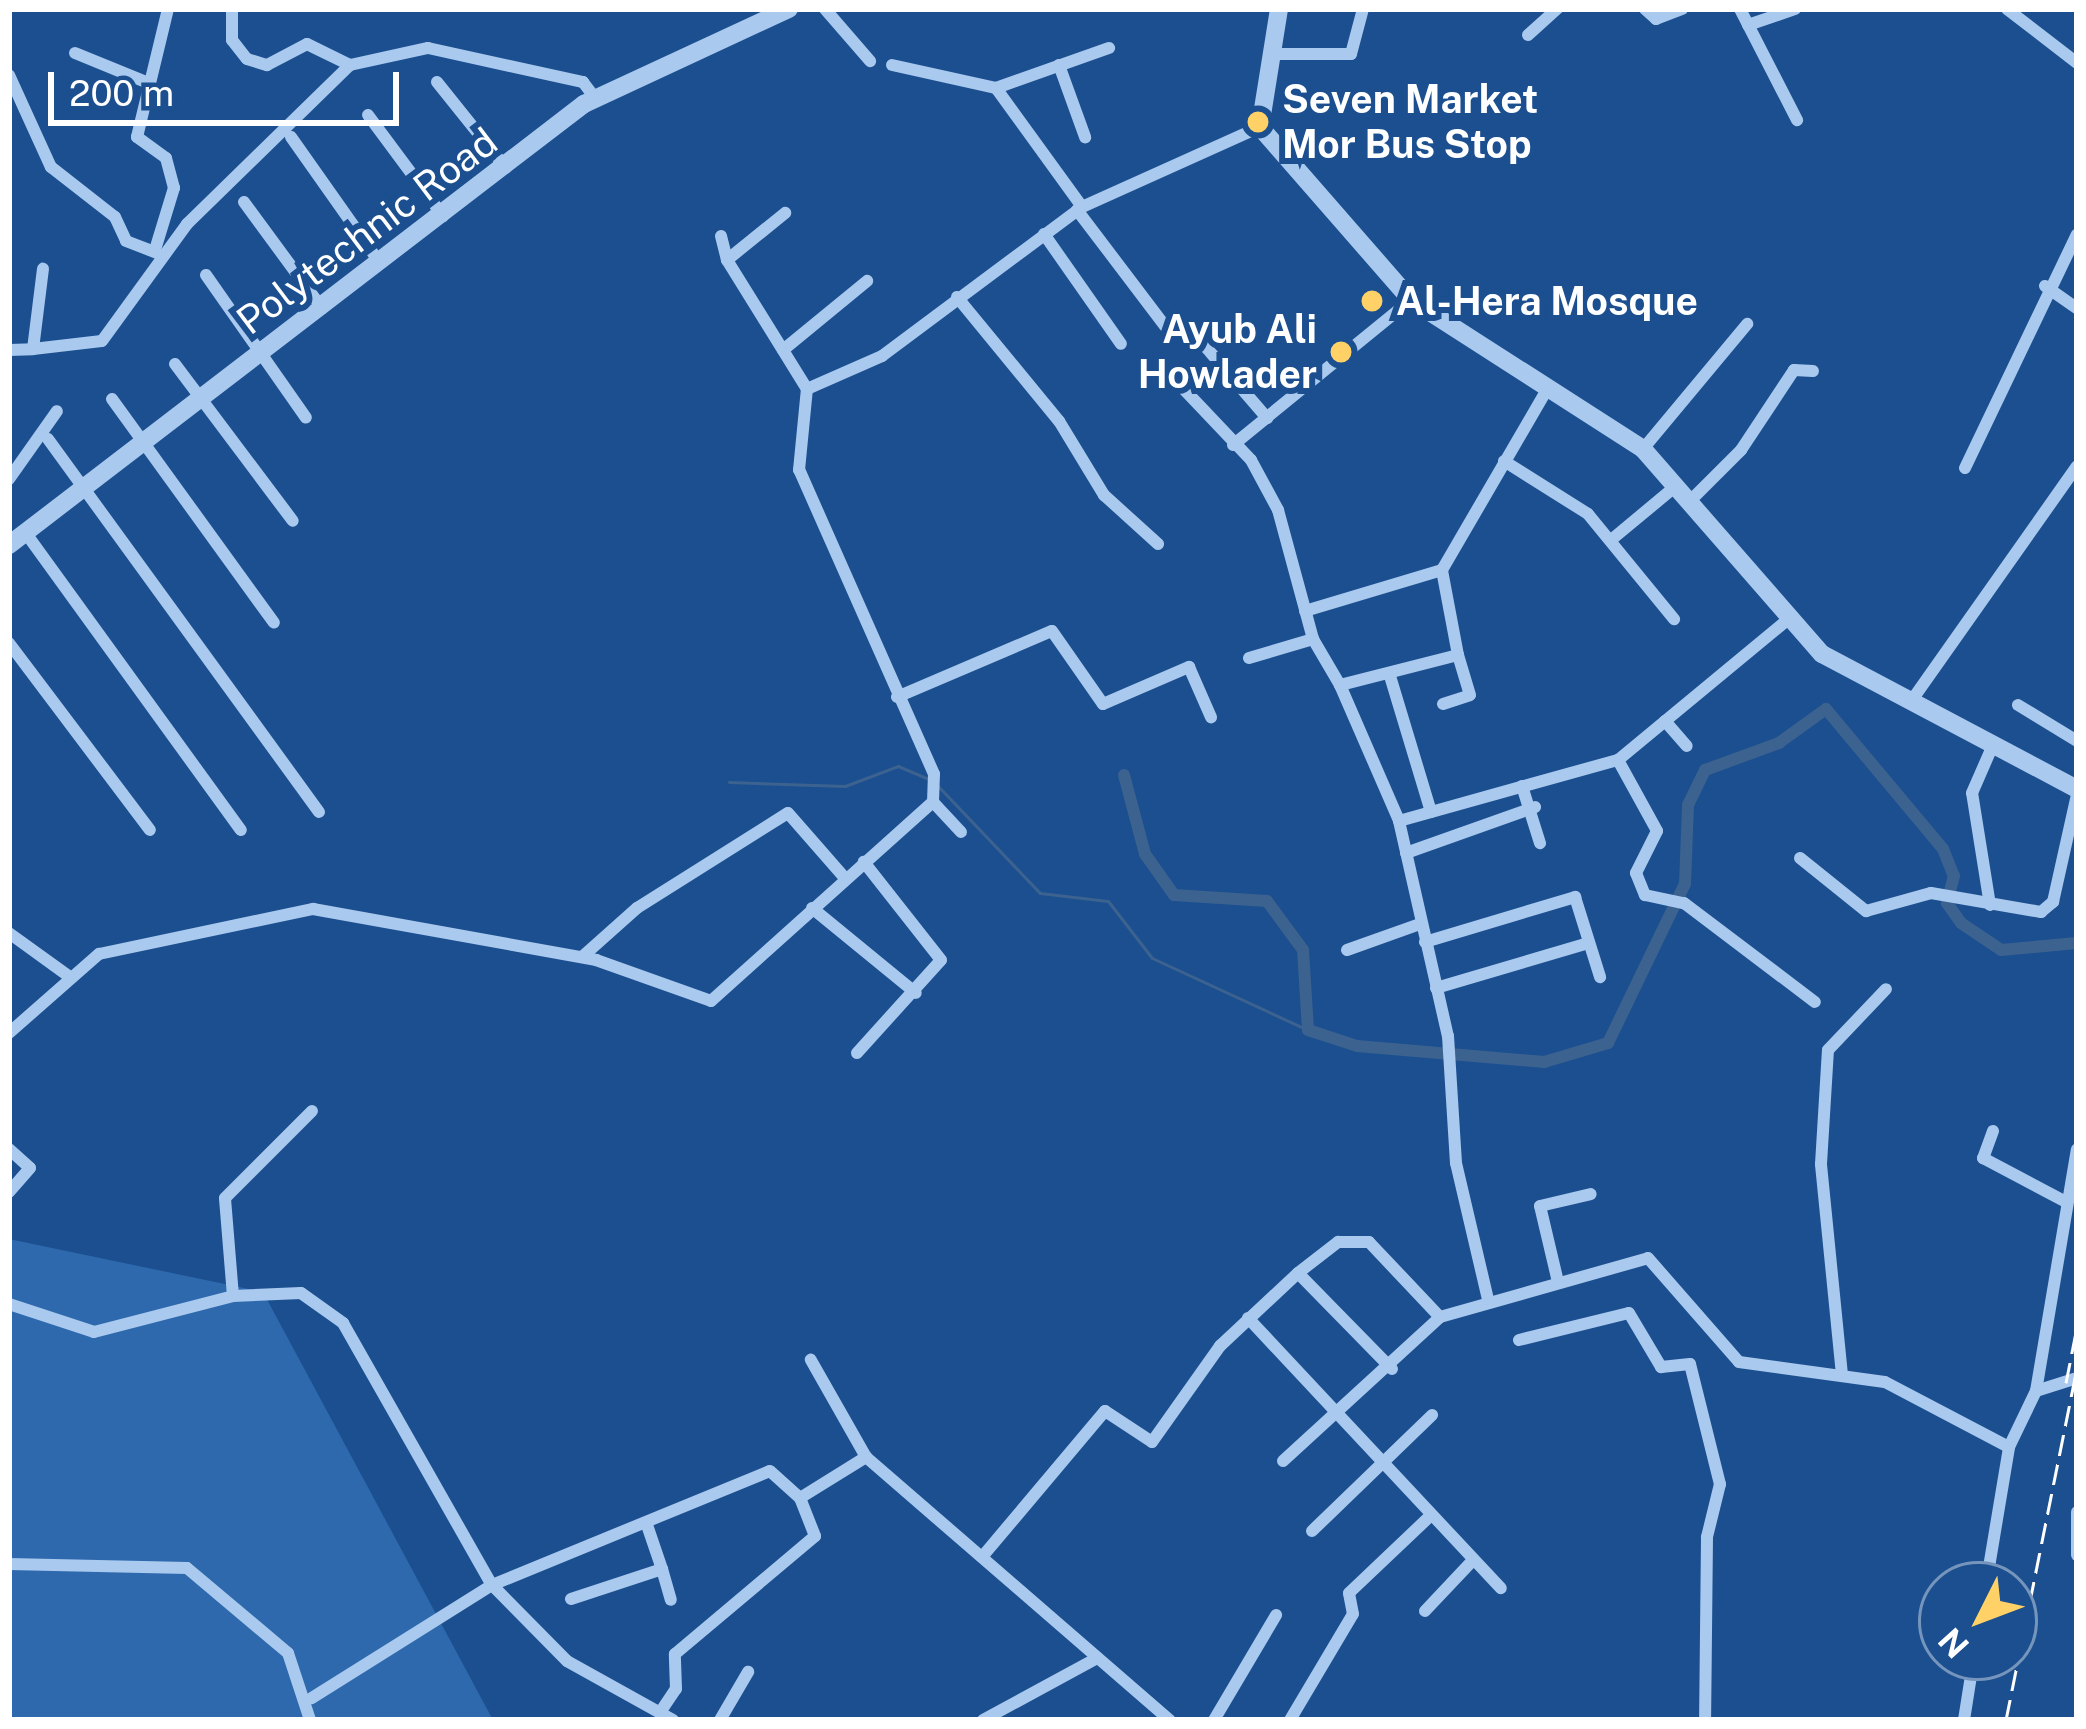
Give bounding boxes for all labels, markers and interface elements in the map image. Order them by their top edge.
scale bar [54,48,405,122]
text: 200 m [69,72,174,114]
place label: Seven Market Mor Bus Stop [1282,77,1538,168]
marker: Seven Market Mor Bus Stop [1245,109,1271,135]
street label: Polytechnic Road [228,118,506,344]
place label: Al-Hera Mosque [1396,278,1698,324]
marker: Al-Hera Mosque [1359,288,1385,314]
place label: Ayub Ali Howlader [1138,307,1317,398]
marker: Ayub Ali Howlader [1328,339,1354,365]
north arrow [1918,1561,2038,1681]
text: N [1931,1621,1976,1665]

